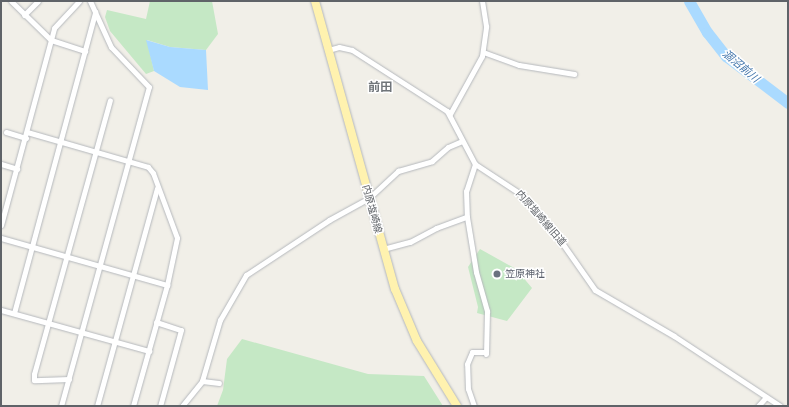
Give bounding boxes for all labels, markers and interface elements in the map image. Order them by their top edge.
water label: 涸沼前川 [720,47,762,85]
district label: 前田 [368,80,392,94]
street label: 内原塩崎線 [360,183,384,235]
street label: 内原塩崎線旧道 [514,188,568,248]
place label: 笠原神社 [505,268,545,280]
marker: 笠原神社 [492,269,502,279]

